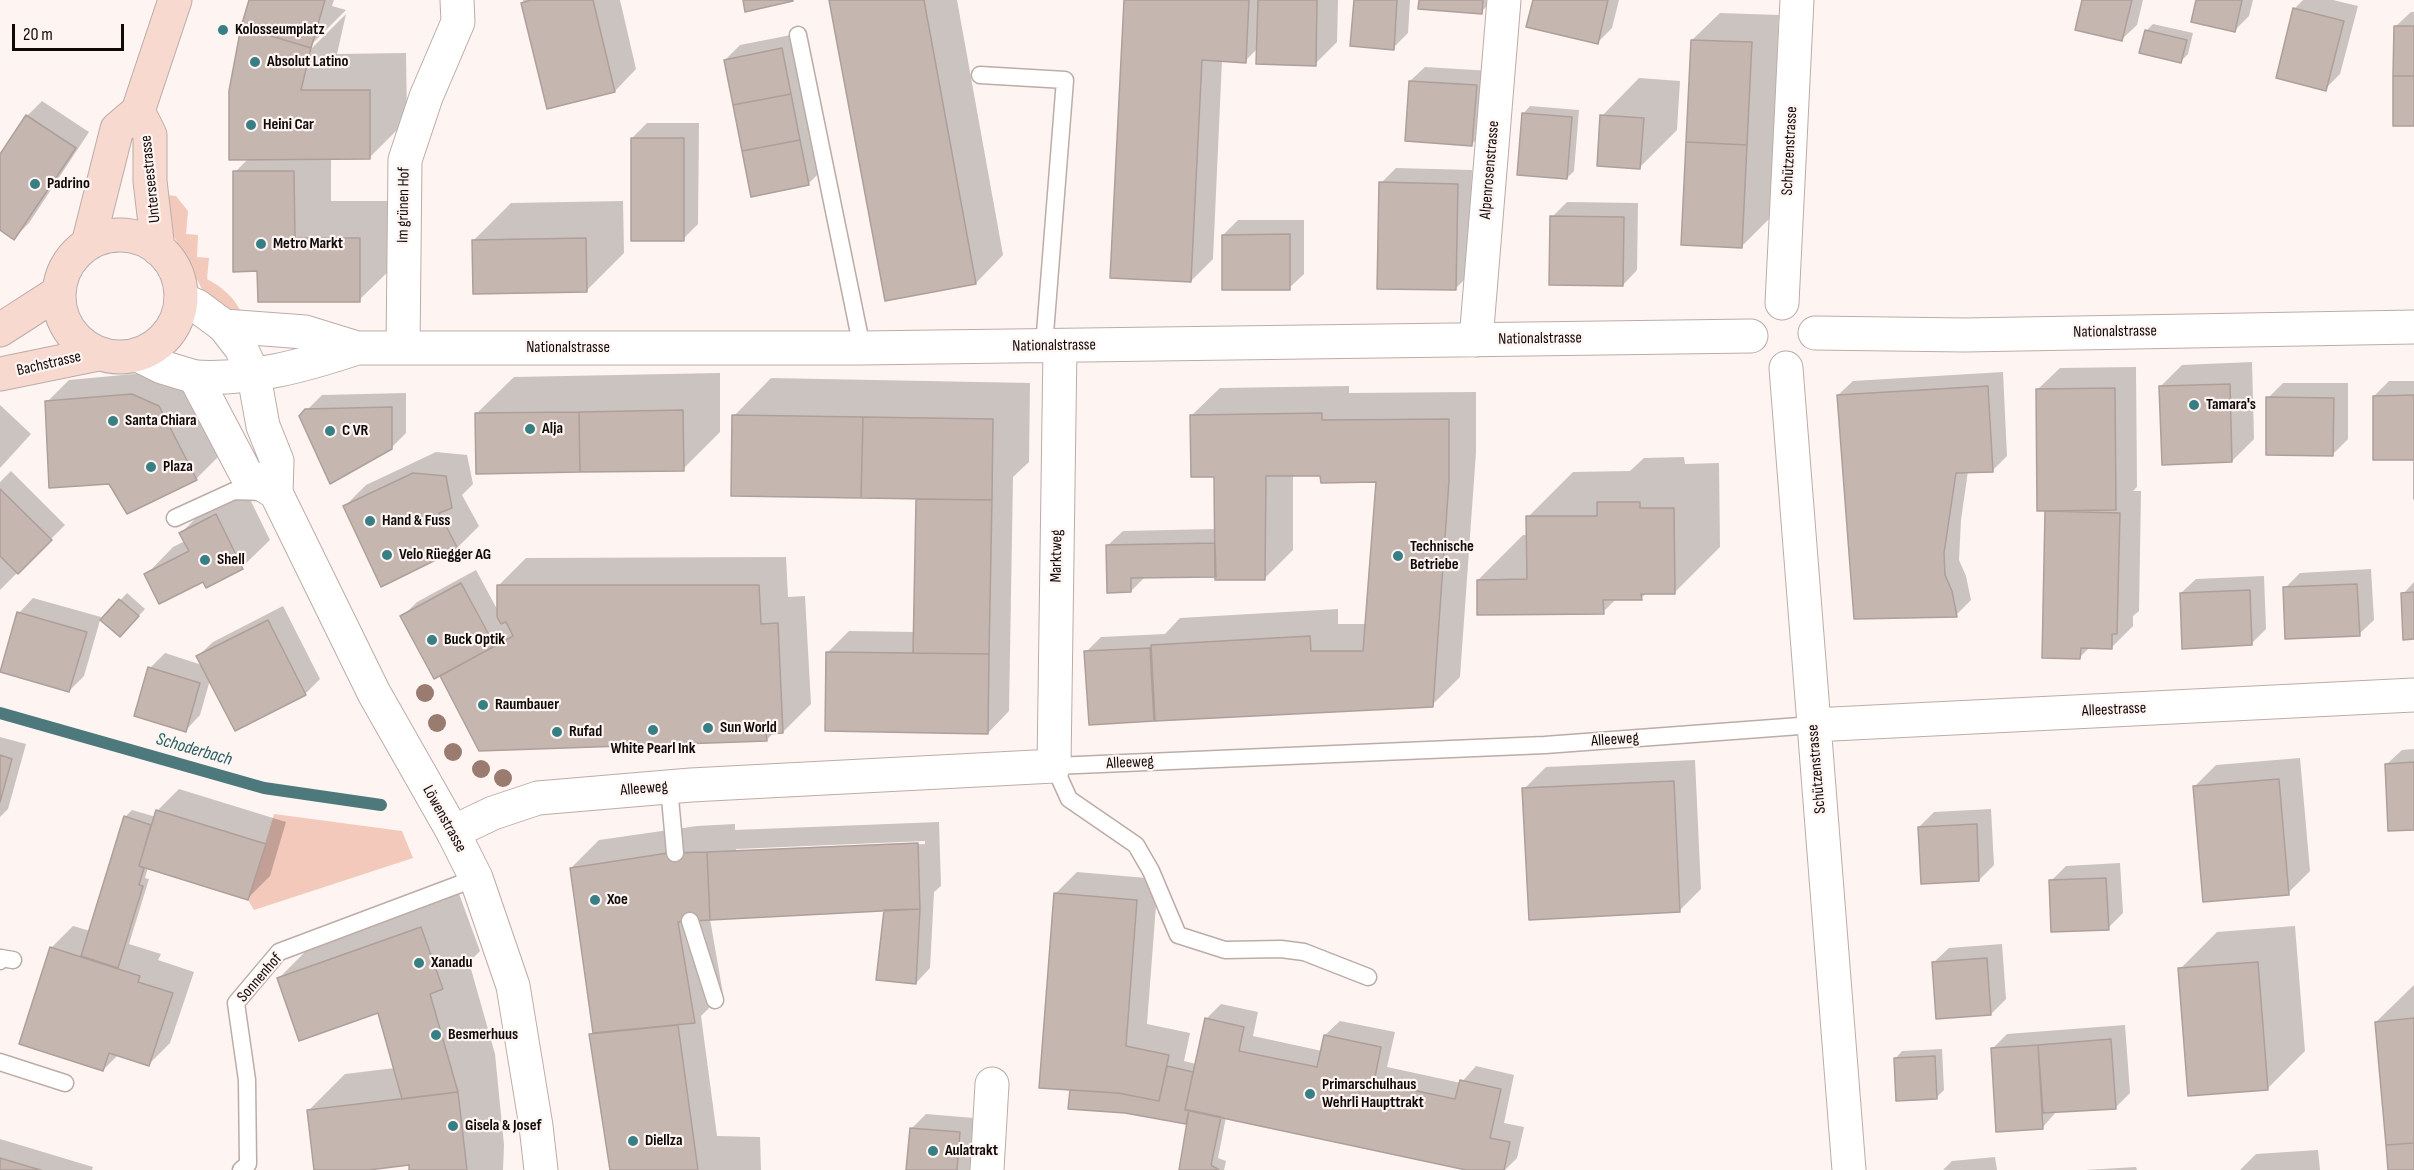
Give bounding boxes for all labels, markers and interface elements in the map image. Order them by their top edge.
scale bar [15,12,128,50]
place label: Kolosseumplatz [235,20,325,40]
marker: Kolosseumplatz [216,23,230,37]
text: 20 m [23,24,53,45]
place label: Absolut Latino [267,52,348,72]
marker: Absolut Latino [248,55,262,69]
street label: Schützenstrasse [1778,106,1802,196]
place label: Heini Car [263,115,314,135]
marker: Heini Car [244,118,258,132]
street label: Alpenrosenstrasse [1476,120,1504,220]
street label: Unterseestrasse [137,134,165,224]
street label: Im grünen Hof [394,167,414,243]
place label: Padrino [47,174,90,194]
marker: Padrino [28,177,42,191]
place label: Metro Markt [273,234,343,254]
marker: Metro Markt [254,237,268,251]
street label: Nationalstrasse [2073,322,2157,342]
street label: Nationalstrasse [1498,329,1582,349]
street label: Nationalstrasse [1012,336,1096,356]
street label: Nationalstrasse [526,338,610,358]
street label: Bachstrasse [15,347,83,381]
place label: Tamara's [2206,395,2256,415]
marker: Tamara's [2187,398,2201,412]
place label: Santa Chiara [125,411,197,431]
marker: Santa Chiara [106,414,120,428]
place label: Alja [542,419,563,439]
place label: C VR [342,421,368,441]
marker: Alja [523,422,537,436]
marker: C VR [323,424,337,438]
place label: Plaza [163,457,193,477]
marker: Plaza [144,460,158,474]
place label: Hand & Fuss [382,511,450,531]
marker: Hand & Fuss [363,514,377,528]
street label: Marktweg [1047,529,1067,583]
place label: Technische Betriebe [1410,537,1474,575]
place label: Velo Rüegger AG [399,545,491,565]
marker: Velo Rüegger AG [380,548,394,562]
marker: Technische Betriebe [1391,549,1405,563]
place label: Shell [217,550,245,570]
marker: Shell [198,553,212,567]
place label: Buck Optik [444,630,505,650]
marker: Buck Optik [425,633,439,647]
place label: Raumbauer [495,695,559,715]
marker: Raumbauer [476,698,490,712]
street label: Alleestrasse [2081,699,2147,721]
place label: Sun World [720,718,777,738]
marker: Sun World [701,721,715,735]
place label: Rufad [569,722,602,742]
marker: White Pearl Ink [646,723,660,737]
street label: Schützenstrasse [1804,724,1830,814]
marker: Rufad [550,725,564,739]
water label: Schoderbach [154,729,234,771]
street label: Alleeweg [1591,729,1639,751]
place label: White Pearl Ink [611,739,695,759]
street label: Alleeweg [1106,752,1154,774]
street label: Alleeweg [619,777,669,801]
street label: Löwenstrasse [418,782,470,856]
place label: Xoe [607,890,628,910]
marker: Xoe [588,893,602,907]
street label: Sonnenhof [234,950,286,1006]
place label: Xanadu [431,953,473,973]
marker: Xanadu [412,956,426,970]
place label: Besmerhuus [448,1025,518,1045]
marker: Besmerhuus [429,1028,443,1042]
place label: Primarschulhaus Wehrli Haupttrakt [1322,1075,1424,1113]
marker: Primarschulhaus Wehrli Haupttrakt [1303,1087,1317,1101]
place label: Gisela & Josef [465,1116,541,1136]
marker: Gisela & Josef [446,1119,460,1133]
place label: Diellza [645,1131,683,1151]
marker: Diellza [626,1134,640,1148]
place label: Aulatrakt [945,1141,998,1161]
marker: Aulatrakt [926,1144,940,1158]

